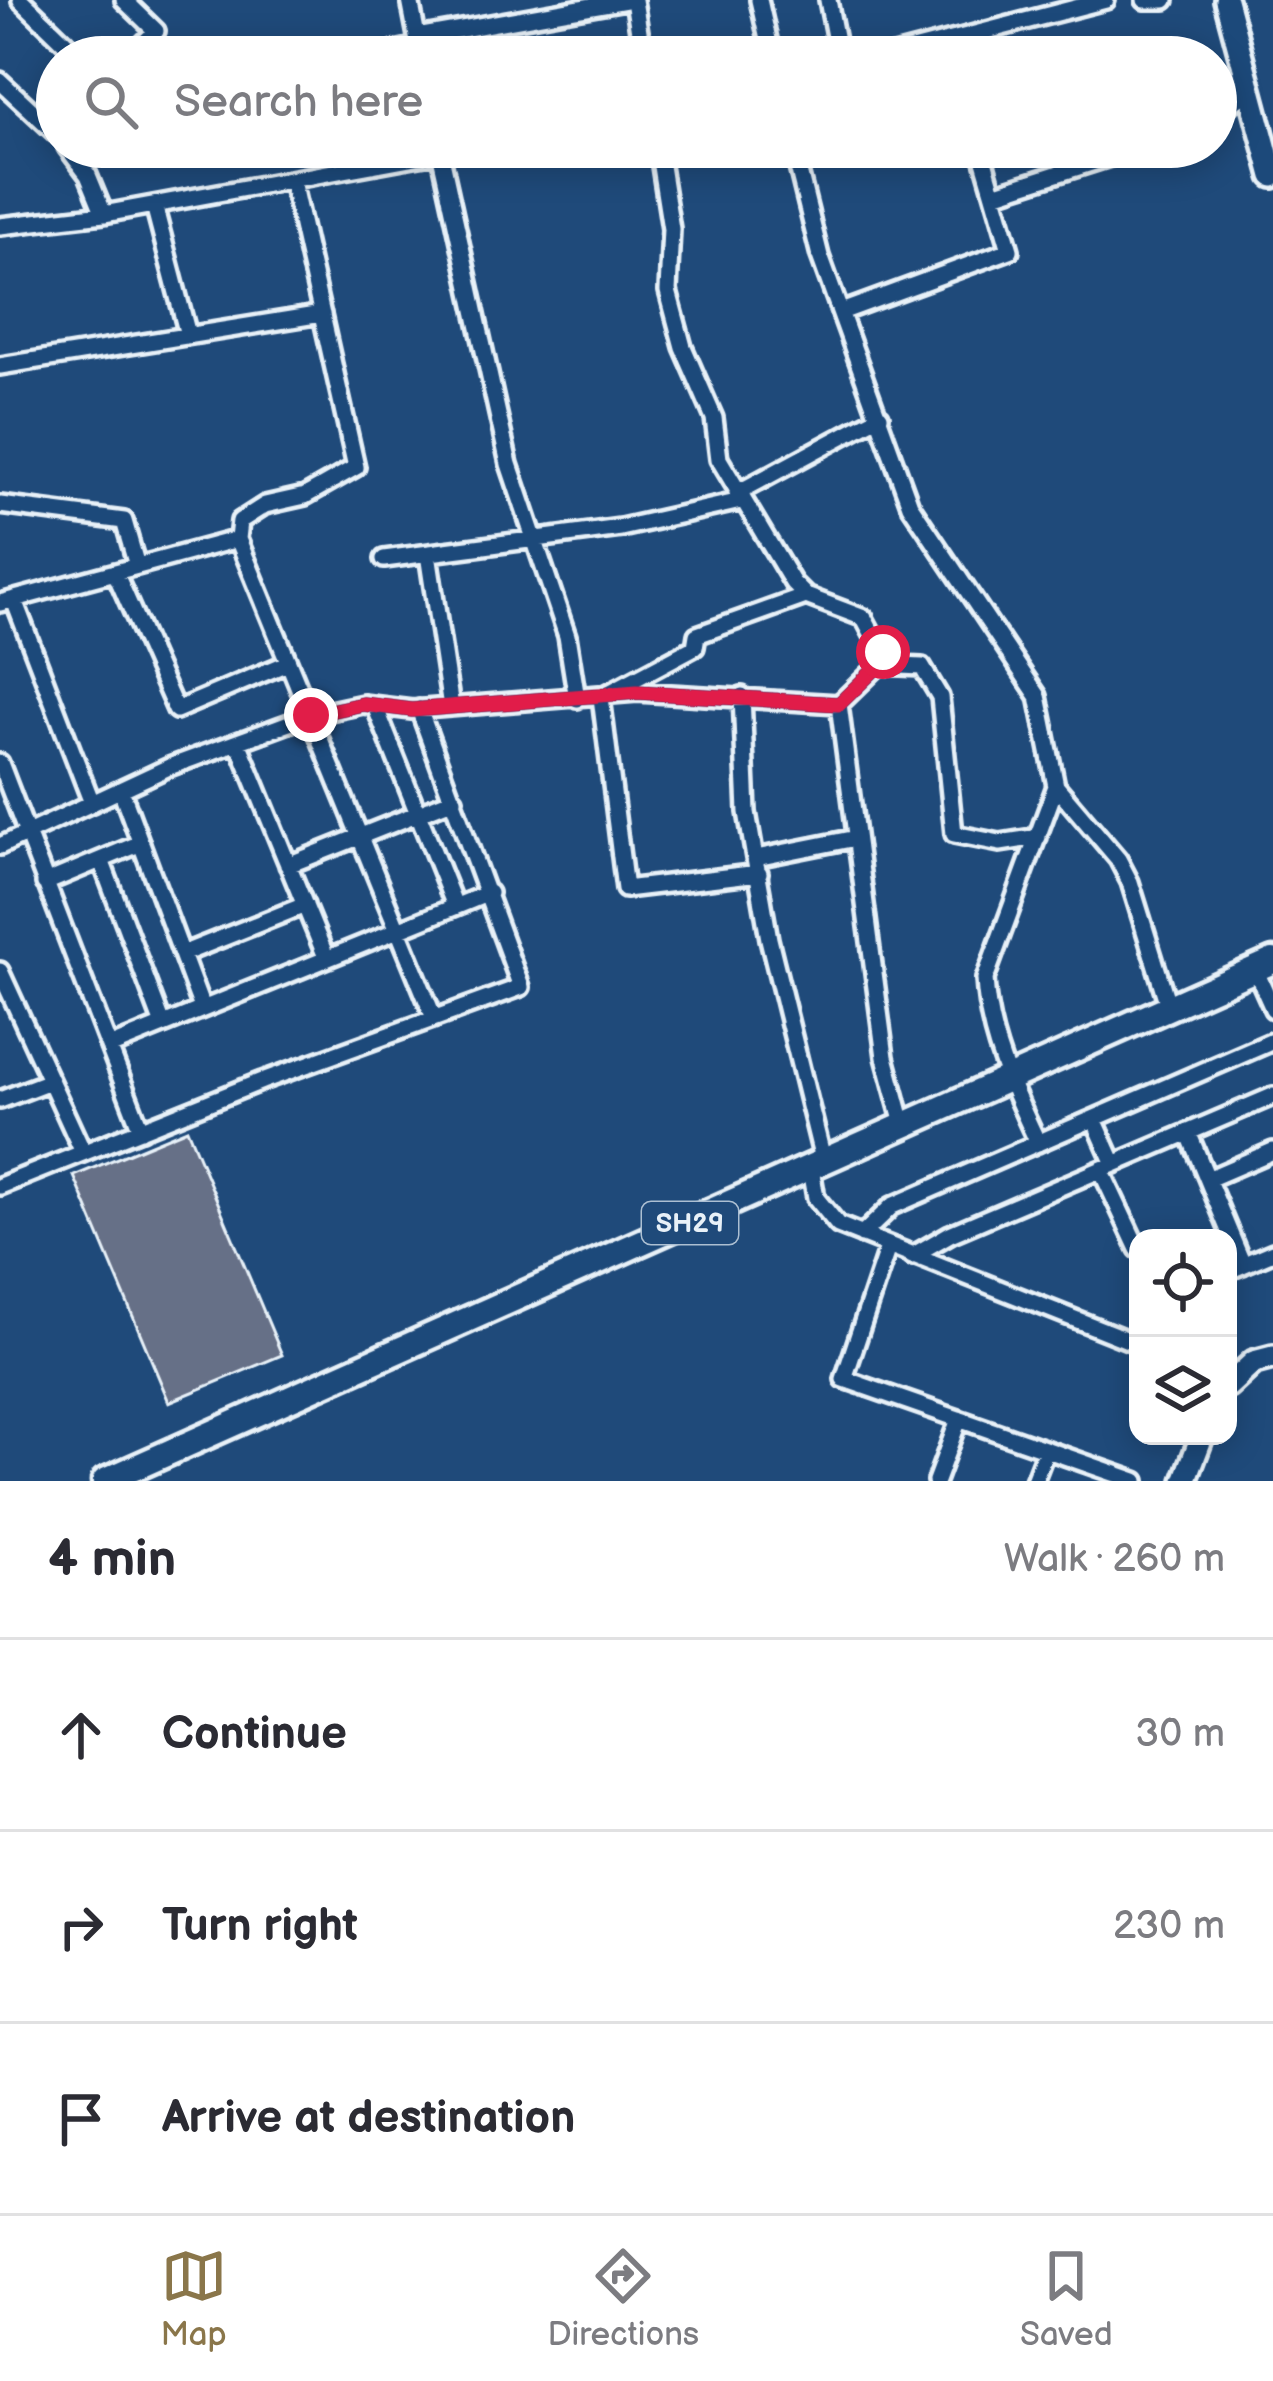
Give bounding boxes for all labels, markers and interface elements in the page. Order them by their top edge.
search box [36,36,1237,168]
icon: search [78,69,144,135]
text: Search here [174,75,423,130]
route start [856,625,910,679]
route end [284,688,338,742]
road number: SH29 [642,1202,738,1244]
map controls [1129,1229,1237,1445]
button: locate [1129,1229,1237,1337]
button: layers [1129,1337,1237,1445]
text: 4 min [48,1529,176,1590]
text: Walk · 260 m [1004,1536,1225,1583]
icon: ahead [48,1702,114,1768]
text: Continue [162,1707,347,1762]
text: 30 m [1135,1711,1225,1758]
icon: right [48,1894,114,1960]
text: Turn right [162,1899,358,1954]
text: 230 m [1113,1903,1225,1950]
icon: arrive [48,2086,114,2152]
text: Arrive at destination [162,2091,575,2146]
tab: Map [160,2243,227,2355]
tab: Directions [547,2243,699,2355]
tab: Saved [1020,2243,1113,2355]

